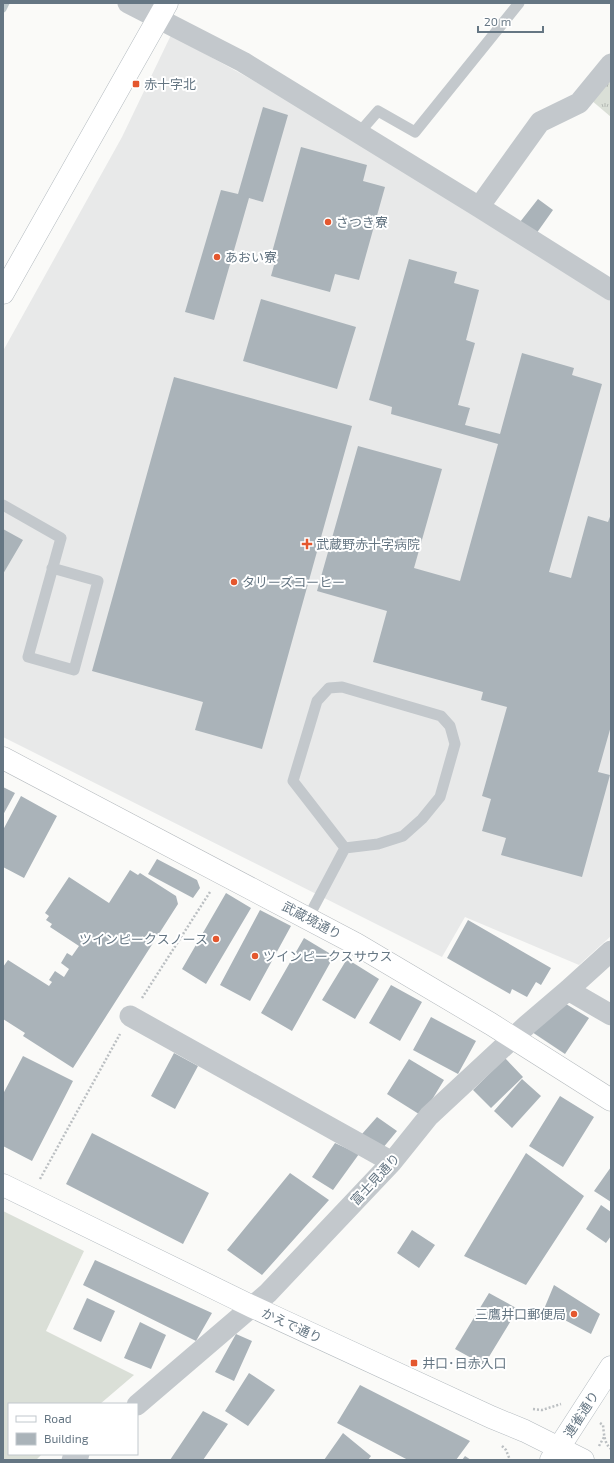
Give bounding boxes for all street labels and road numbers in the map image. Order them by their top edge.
street label: 武蔵境通り [280,898,344,942]
street label: 富士見通り [347,1150,403,1208]
street label: かえで通り [259,1304,325,1346]
street label: 連雀通り [560,1388,602,1440]

